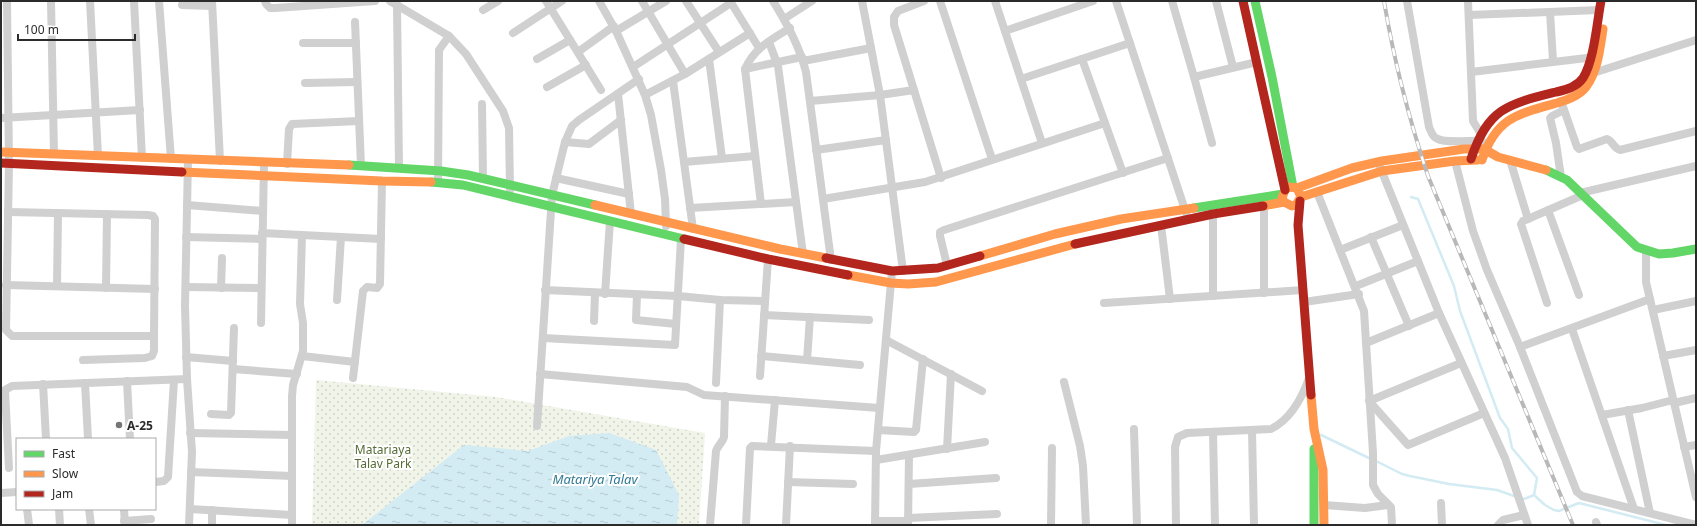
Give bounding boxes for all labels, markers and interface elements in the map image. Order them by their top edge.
scale bar [18,16,135,42]
text: 100 m [24,21,59,38]
place label: A-25 [127,417,153,434]
marker: A-25 [114,420,124,430]
legend [16,438,156,510]
park label: Matariaya Talav Park [355,441,412,472]
text: Fast [52,445,76,462]
text: Slow [52,465,79,482]
water label: Matariya Talav [552,470,638,488]
text: Jam [51,485,73,502]

